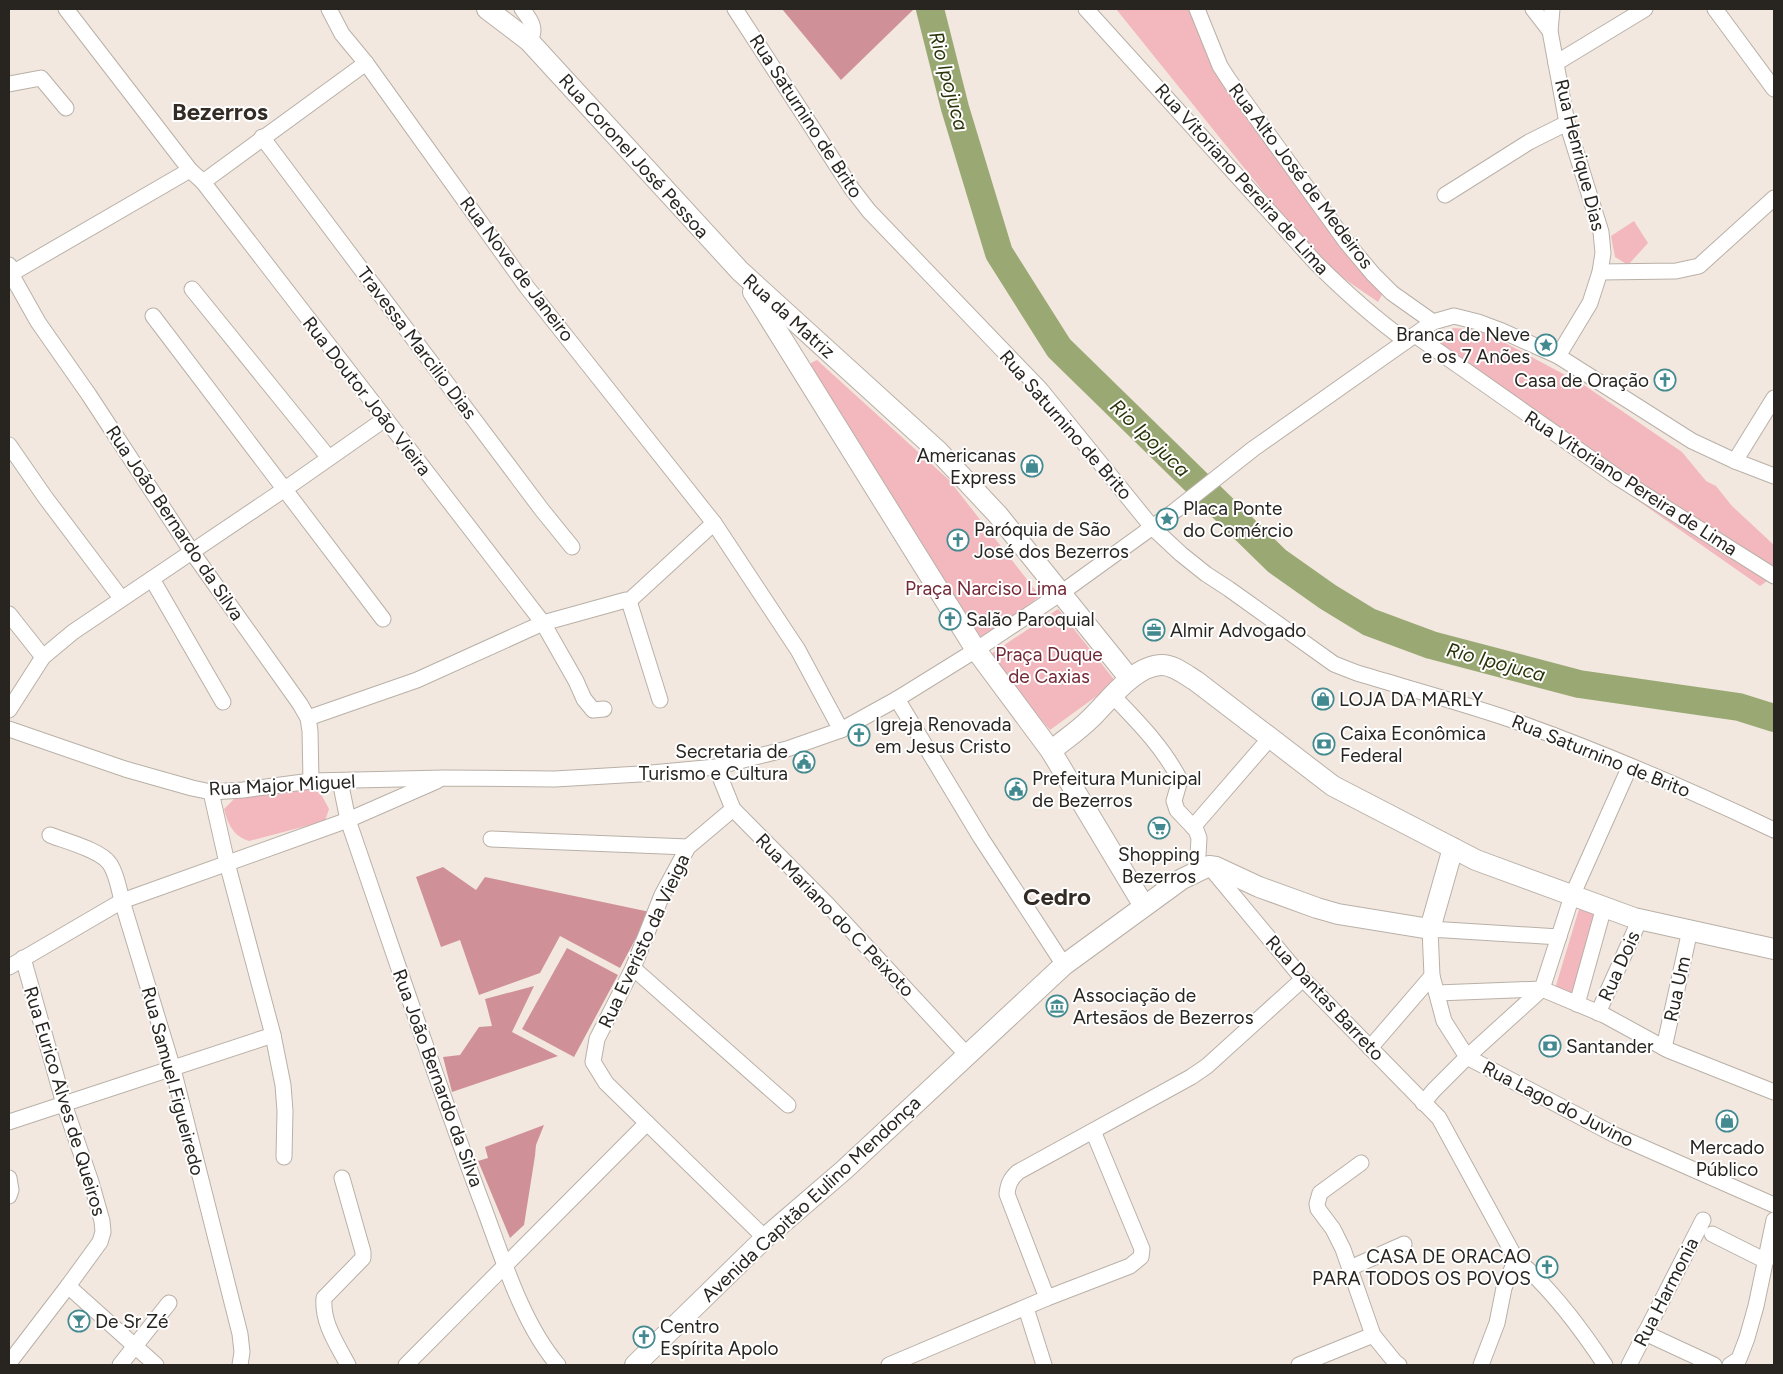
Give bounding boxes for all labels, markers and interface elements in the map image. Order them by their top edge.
water label: Rio Ipojuca [924,29,974,133]
street label: Rua Saturnino de Brito [744,30,868,202]
street label: Rua Coronel José Pessoa [554,69,714,243]
street label: Rua Henrique Dias [1550,77,1610,233]
street label: Rua Vitoriano Pereira de Lima [1150,79,1334,279]
street label: Rua Alto José de Medeiros [1224,79,1378,273]
district label: Bezerros [172,97,268,126]
street label: Rua Nove de Janeiro [455,192,579,346]
street label: Travessa Marcilio Dias [352,262,482,424]
street label: Rua da Matriz [738,269,840,363]
street label: Rua Doutor João Vieira [298,312,436,480]
place label: Branca de Neve e os 7 Anões [1396,323,1530,368]
place icon: Branca de Neve e os 7 Anões [1534,333,1558,357]
street label: Rua Saturnino de Brito [995,346,1137,504]
church icon: Casa de Oração [1653,368,1677,392]
place label: Casa de Oração [1514,369,1649,392]
water label: Rio Ipojuca [1105,394,1195,482]
street label: Rua Vitoriano Pereira de Lima [1520,406,1742,560]
street label: Rua João Bernardo da Silva [101,421,249,625]
place label: Americanas Express [917,444,1016,489]
shop icon: Americanas Express [1020,454,1044,478]
place label: Placa Ponte do Comércio [1183,497,1293,542]
place icon: Placa Ponte do Comércio [1155,507,1179,531]
place label: Paróquia de São José dos Bezerros [974,518,1129,563]
church icon: Paróquia de São José dos Bezerros [946,528,970,552]
park label: Praça Narciso Lima [905,577,1067,600]
church icon: Salão Paroquial [938,607,962,631]
place label: Salão Paroquial [966,608,1095,631]
office icon: Almir Advogado [1142,618,1166,642]
place label: Almir Advogado [1170,619,1306,642]
water label: Rio Ipojuca [1444,637,1548,687]
park label: Praça Duque de Caxias [995,643,1103,688]
shop icon: LOJA DA MARLY [1311,687,1335,711]
place label: LOJA DA MARLY [1339,688,1484,711]
street label: Rua Saturnino de Brito [1508,710,1694,802]
place label: Igreja Renovada em Jesus Cristo [875,713,1011,758]
place label: Caixa Econômica Federal [1340,722,1486,767]
church icon: Igreja Renovada em Jesus Cristo [847,723,871,747]
bank icon: Caixa Econômica Federal [1312,732,1336,756]
place label: Secretaria de Turismo e Cultura [639,740,788,785]
public building icon: Secretaria de Turismo e Cultura [792,750,816,774]
place label: Prefeitura Municipal de Bezerros [1032,767,1202,812]
street label: Rua Major Miguel [208,770,356,800]
public building icon: Prefeitura Municipal de Bezerros [1004,777,1028,801]
supermarket icon: Shopping Bezerros [1147,816,1171,840]
street label: Rua Mariano do C Peixoto [751,828,919,1002]
place label: Shopping Bezerros [1118,843,1200,888]
street label: Rua Everisto da Vieiga [594,850,694,1032]
district label: Cedro [1023,882,1091,911]
street label: Rua Dois [1593,927,1645,1005]
street label: Rua Dantas Barreto [1261,930,1389,1066]
street label: Rua Um [1659,954,1695,1024]
street label: Rua João Bernardo da Silva [388,966,488,1190]
street label: Rua Eurico Alves de Queiros [19,983,111,1219]
street label: Rua Samuel Figueiredo [137,984,209,1178]
place label: Associação de Artesãos de Bezerros [1073,984,1254,1029]
museum icon: Associação de Artesãos de Bezerros [1045,994,1069,1018]
bank icon: Santander [1538,1034,1562,1058]
place label: Santander [1566,1035,1654,1058]
street label: Rua Lago do Juvino [1479,1056,1637,1152]
street label: Avenida Capitão Eulino Mendonça [697,1091,925,1307]
shop icon: Mercado Público [1715,1109,1739,1133]
place label: Mercado Público [1690,1136,1765,1181]
street label: Rua Harmonia [1629,1234,1703,1350]
place label: CASA DE ORACAO PARA TODOS OS POVOS [1312,1245,1531,1290]
church icon: CASA DE ORACAO PARA TODOS OS POVOS [1535,1255,1559,1279]
bar icon: De Sr Zé [67,1309,91,1333]
place label: De Sr Zé [95,1310,169,1333]
place label: Centro Espírita Apolo [660,1315,778,1360]
church icon: Centro Espírita Apolo [632,1325,656,1349]

